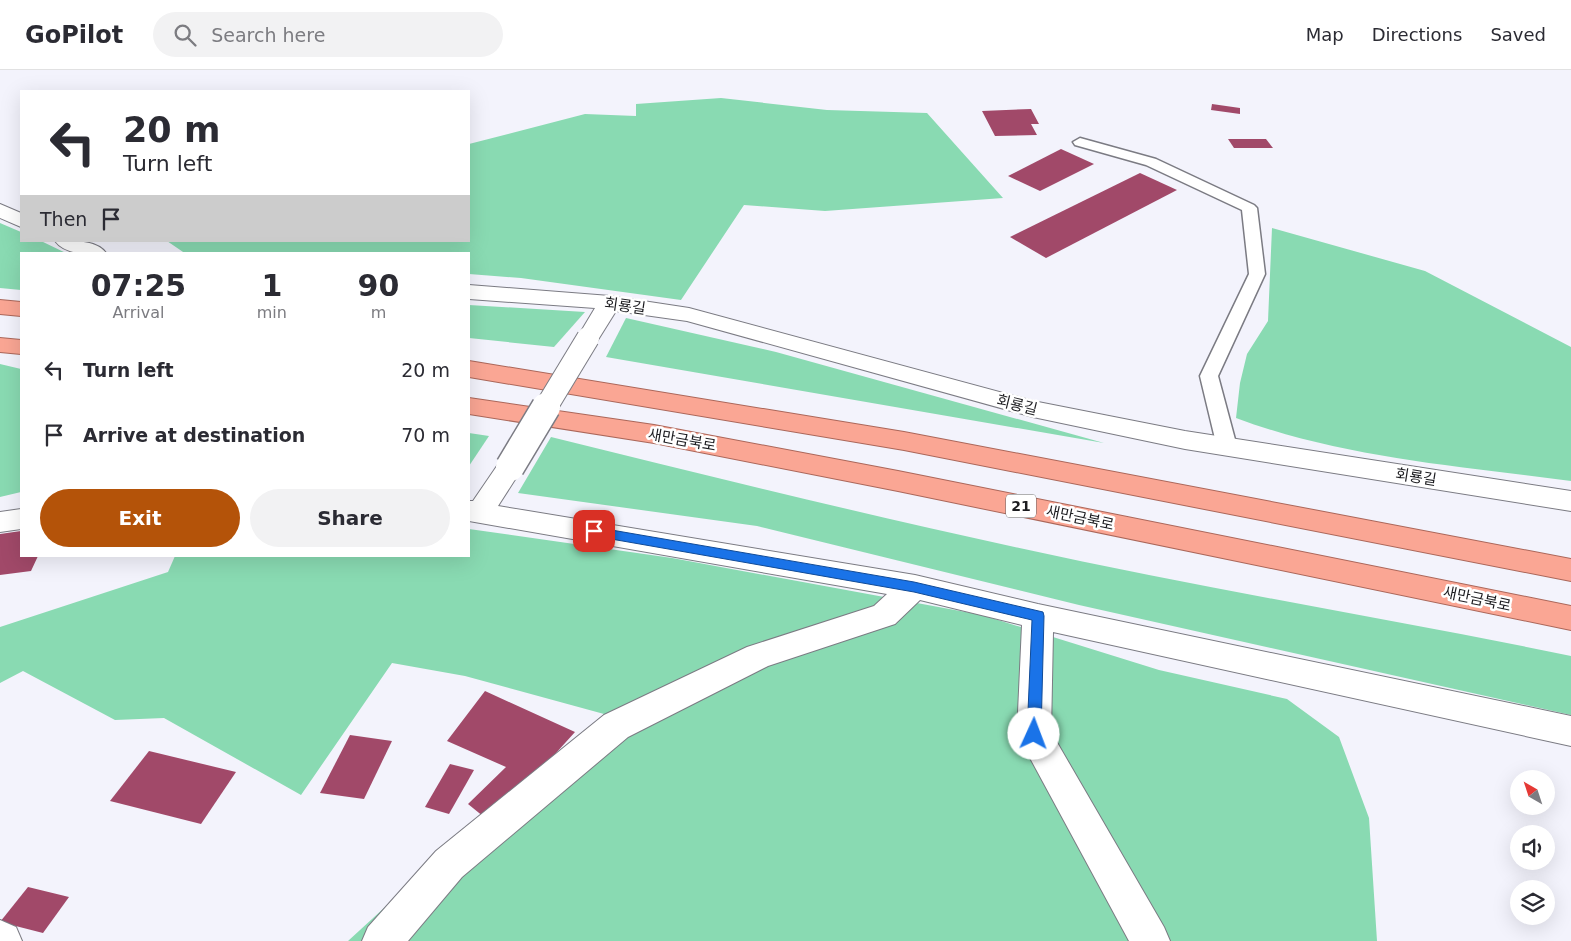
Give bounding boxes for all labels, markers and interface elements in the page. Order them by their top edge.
search box [153,12,503,57]
text: GoPilot [25,21,123,49]
icon: search [171,21,199,49]
text: Search here [211,24,325,46]
text: Map [1306,24,1344,45]
text: Directions [1372,24,1462,45]
text: Saved [1490,24,1546,45]
icon: left [40,110,105,175]
text: 20 m [123,110,220,150]
text: Turn left [123,151,212,176]
icon: arrive [97,205,125,233]
text: Then [40,208,87,230]
text: 07:25 [91,268,186,303]
text: 1 [261,268,282,303]
text: 90 [358,268,399,303]
street label: 회룡길 [603,294,647,318]
text: Arrival [112,303,164,322]
text: min [257,303,287,322]
text: m [371,303,386,322]
icon: left [40,356,68,384]
text: Turn left [83,359,174,381]
text: 20 m [401,359,450,381]
street label: 회룡길 [995,391,1039,419]
icon: arrive [40,421,68,449]
text: Arrive at destination [83,424,305,446]
text: 70 m [401,424,450,446]
street label: 새만금북로 [646,425,718,455]
street label: 회룡길 [1394,465,1438,489]
button: Exit [40,489,240,547]
button: Share [250,489,450,547]
road number: 21 [1006,494,1036,518]
street label: 새만금북로 [1044,502,1116,534]
pin [573,510,615,552]
icon: arrive [580,517,608,545]
street label: 새만금북로 [1441,583,1513,615]
position arrow [1007,707,1059,759]
north arrow [1510,770,1555,815]
map controls [1510,770,1555,925]
button: sound [1510,825,1555,870]
button: layers [1510,880,1555,925]

